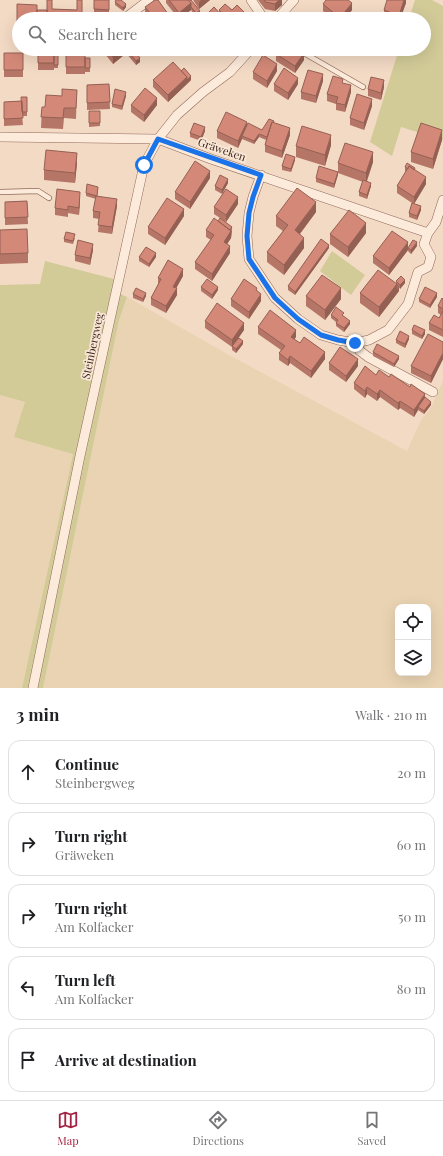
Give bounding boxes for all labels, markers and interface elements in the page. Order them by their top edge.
search box [12,12,431,56]
icon: search [26,23,48,45]
text: Search here [58,24,137,44]
street label: Gräweken [196,134,248,164]
route start [135,156,153,174]
street label: Steinbergweg [78,311,106,380]
route end [346,334,364,352]
map controls [395,604,431,676]
button: locate [395,604,431,640]
button: layers [395,640,431,676]
text: 3 min [16,703,59,725]
text: Walk · 210 m [355,706,427,723]
text: Continue [55,754,119,774]
icon: ahead [17,761,39,783]
text: 20 m [397,764,426,781]
text: Steinbergweg [55,774,135,791]
text: Turn right [55,826,128,846]
icon: right [17,833,39,855]
text: 60 m [397,836,426,853]
text: Gräweken [55,846,114,863]
text: Turn right [55,898,128,918]
icon: right [17,905,39,927]
text: 50 m [398,908,426,925]
text: Am Kolfacker [55,918,133,935]
text: Turn left [55,970,116,990]
icon: left [17,977,39,999]
text: 80 m [397,980,426,997]
text: Am Kolfacker [55,990,133,1007]
icon: arrive [17,1049,39,1071]
text: Arrive at destination [55,1050,197,1070]
tab: Map [57,1109,79,1148]
tab: Directions [192,1109,244,1148]
tab: Saved [358,1109,386,1148]

